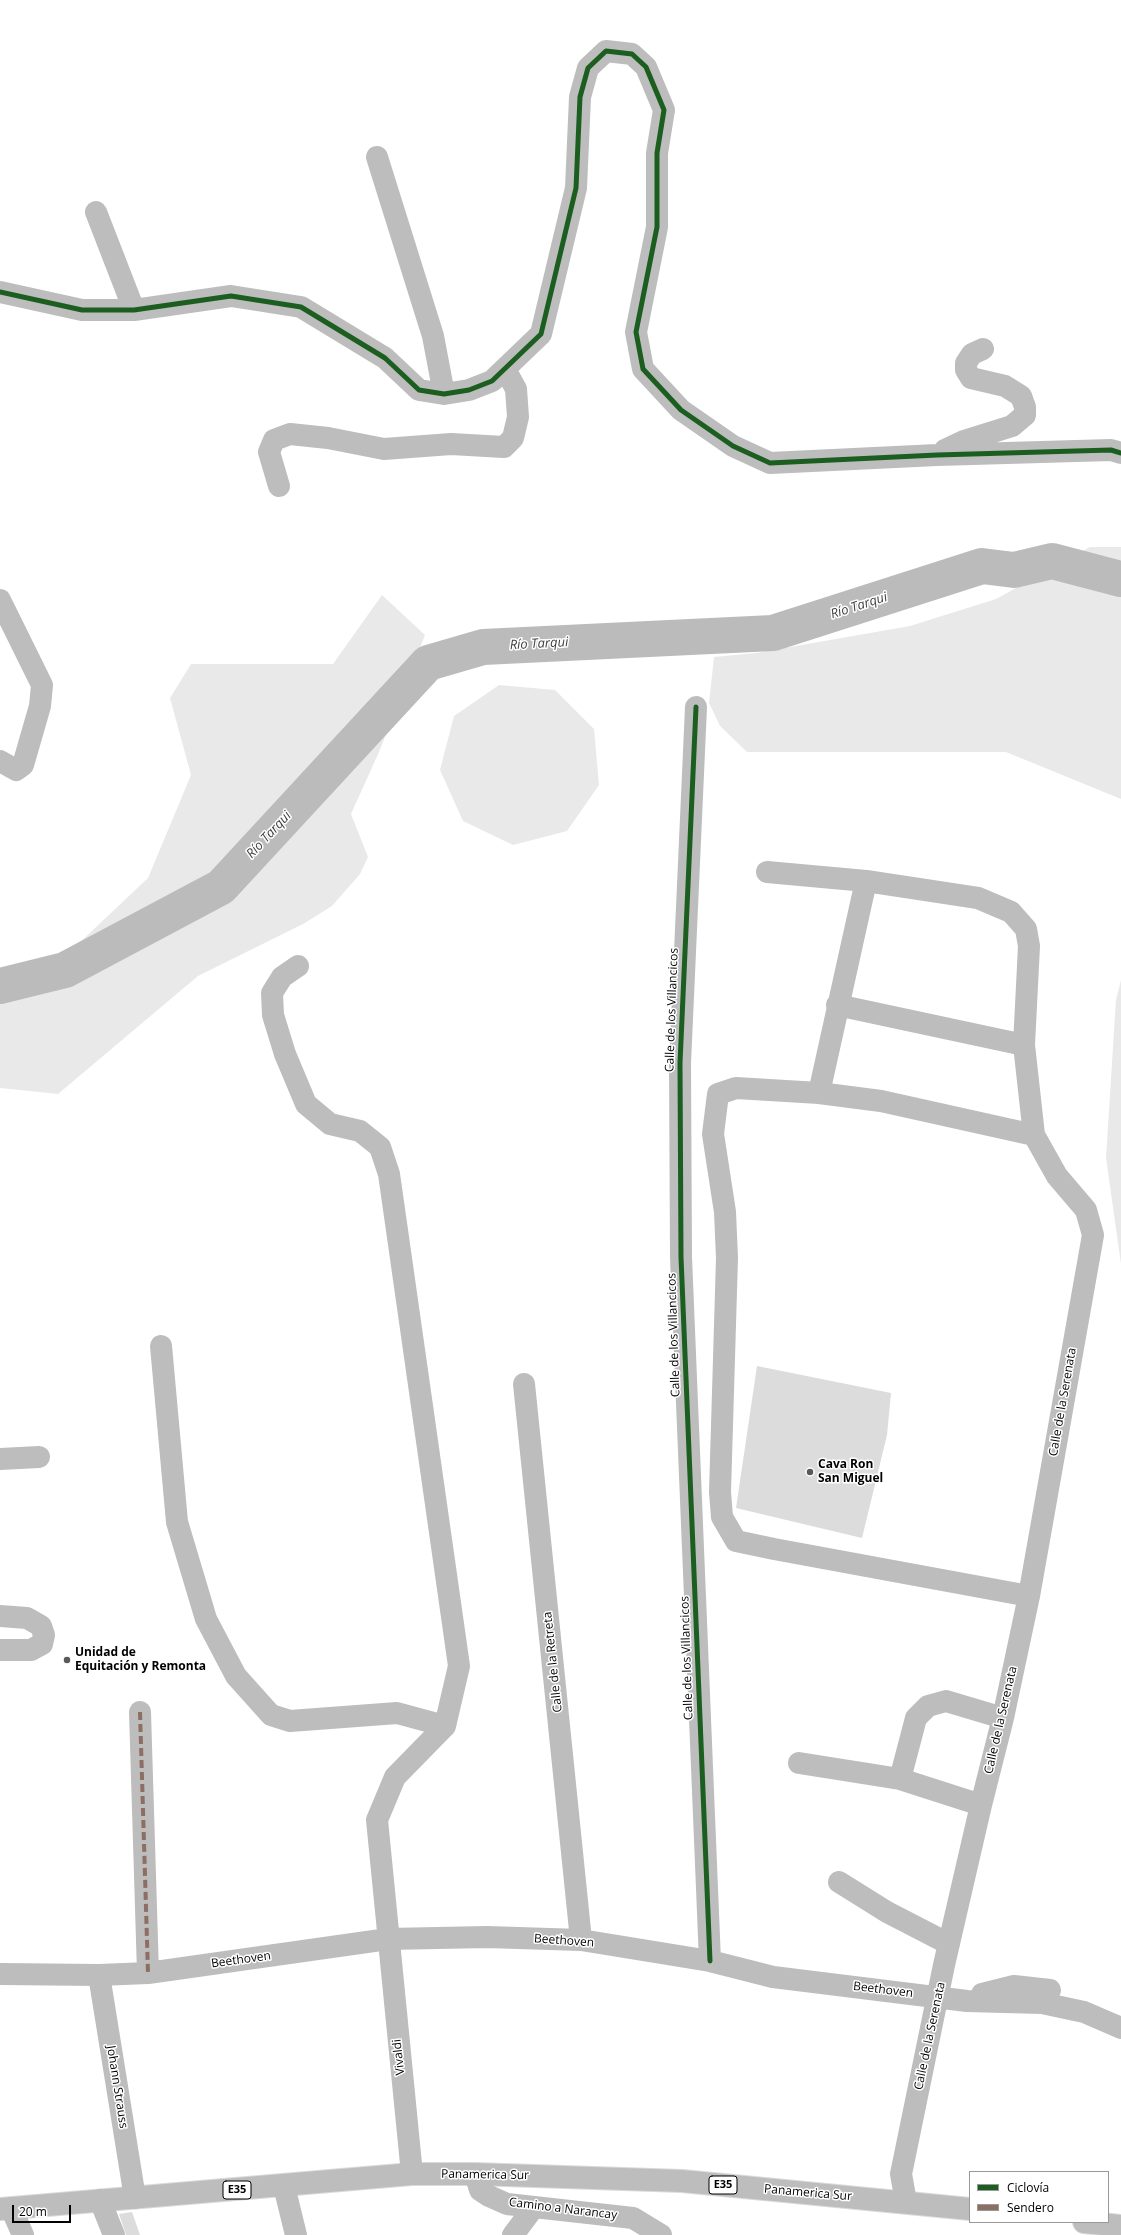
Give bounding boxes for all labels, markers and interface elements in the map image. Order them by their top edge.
water label: Río Tarqui [829,590,889,622]
water label: Río Tarqui [509,635,569,653]
water label: Río Tarqui [243,808,295,862]
street label: Calle de los Villancicos [663,948,681,1072]
street label: Calle de los Villancicos [665,1273,683,1397]
street label: Calle de la Serenata [1046,1347,1080,1457]
place label: Cava Ron San Miguel [818,1458,883,1486]
marker: Cava Ron San Miguel [805,1467,815,1477]
street label: Calle de los Villancicos [678,1596,696,1720]
street label: Calle de la Retreta [541,1611,565,1713]
place label: Unidad de Equitación y Remonta [75,1646,206,1674]
marker: Unidad de Equitación y Remonta [62,1655,72,1665]
street label: Calle de la Serenata [982,1665,1020,1775]
street label: Beethoven [533,1932,595,1950]
street label: Beethoven [210,1949,272,1971]
street label: Beethoven [852,1979,914,2001]
street label: Calle de la Serenata [912,1981,948,2091]
street label: Vivaldi [390,2038,408,2076]
street label: Johann Strauss [103,2045,131,2129]
street label: Panamerica Sur [441,2167,529,2183]
legend [969,2171,1109,2223]
road number: E35 [709,2176,737,2194]
text: Ciclovía [1007,2179,1049,2196]
road number: E35 [223,2181,251,2199]
street label: Panamerica Sur [764,2182,852,2204]
street label: Camino a Narancay [508,2195,618,2223]
scale bar [14,2197,73,2223]
text: Sendero [1007,2199,1054,2216]
text: 20 m [19,2203,47,2220]

